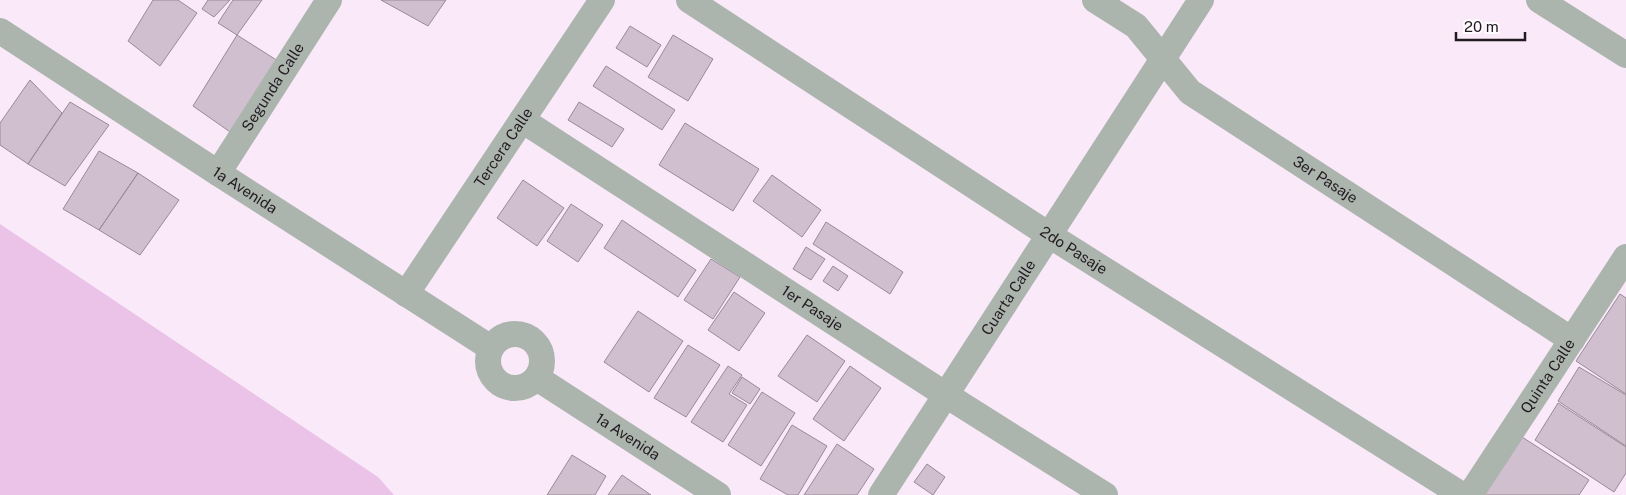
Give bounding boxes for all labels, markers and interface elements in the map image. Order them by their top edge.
scale bar [1456,10,1525,42]
text: 20 m [1464,18,1499,35]
street label: Segunda Calle [238,40,307,134]
street label: Tercera Calle [471,104,536,190]
street label: 3er Pasaje [1290,152,1361,206]
street label: 1a Avenida [210,163,281,217]
street label: 2do Pasaje [1037,223,1111,277]
street label: Cuarta Calle [978,257,1039,338]
street label: 1er Pasaje [779,282,847,334]
street label: Quinta Calle [1517,336,1578,416]
street label: 1a Avenida [593,409,663,463]

